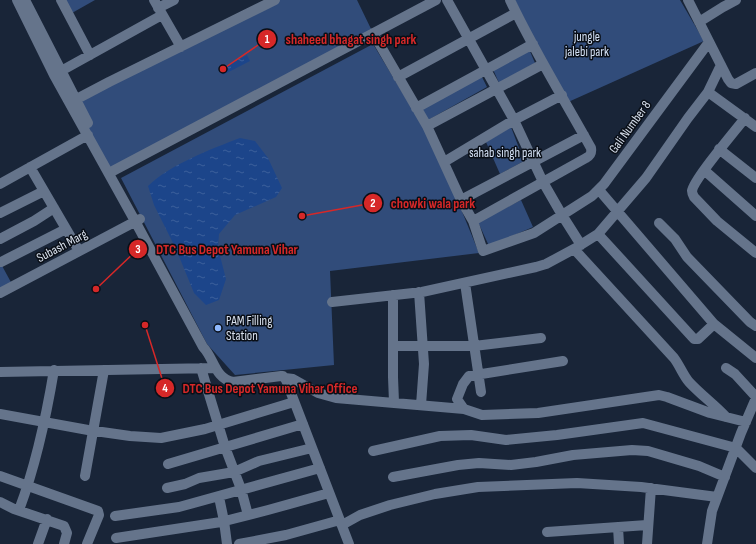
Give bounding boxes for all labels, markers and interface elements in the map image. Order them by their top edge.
callout: shaheed bhagat singh park [257,26,424,52]
park label: jungle jalebi park [564,29,609,60]
text: shaheed bhagat singh park [286,31,417,48]
text: 1 [265,32,270,47]
street label: Gali Number 8 [606,97,655,156]
park label: sahab singh park [469,145,541,161]
callout: chowki wala park [363,190,483,216]
text: chowki wala park [391,195,475,212]
text: 2 [370,196,376,211]
street label: Subash Marg [34,226,90,266]
callout: DTC Bus Depot Yamuna Vihar [128,236,306,262]
text: DTC Bus Depot Yamuna Vihar [156,241,299,258]
text: 3 [135,242,141,257]
place label: PAM Filling Station [226,313,272,344]
marker: PAM Filling Station [213,323,223,333]
callout: DTC Bus Depot Yamuna Vihar Office [155,375,366,401]
text: DTC Bus Depot Yamuna Vihar Office [183,380,358,397]
text: 4 [162,381,168,396]

